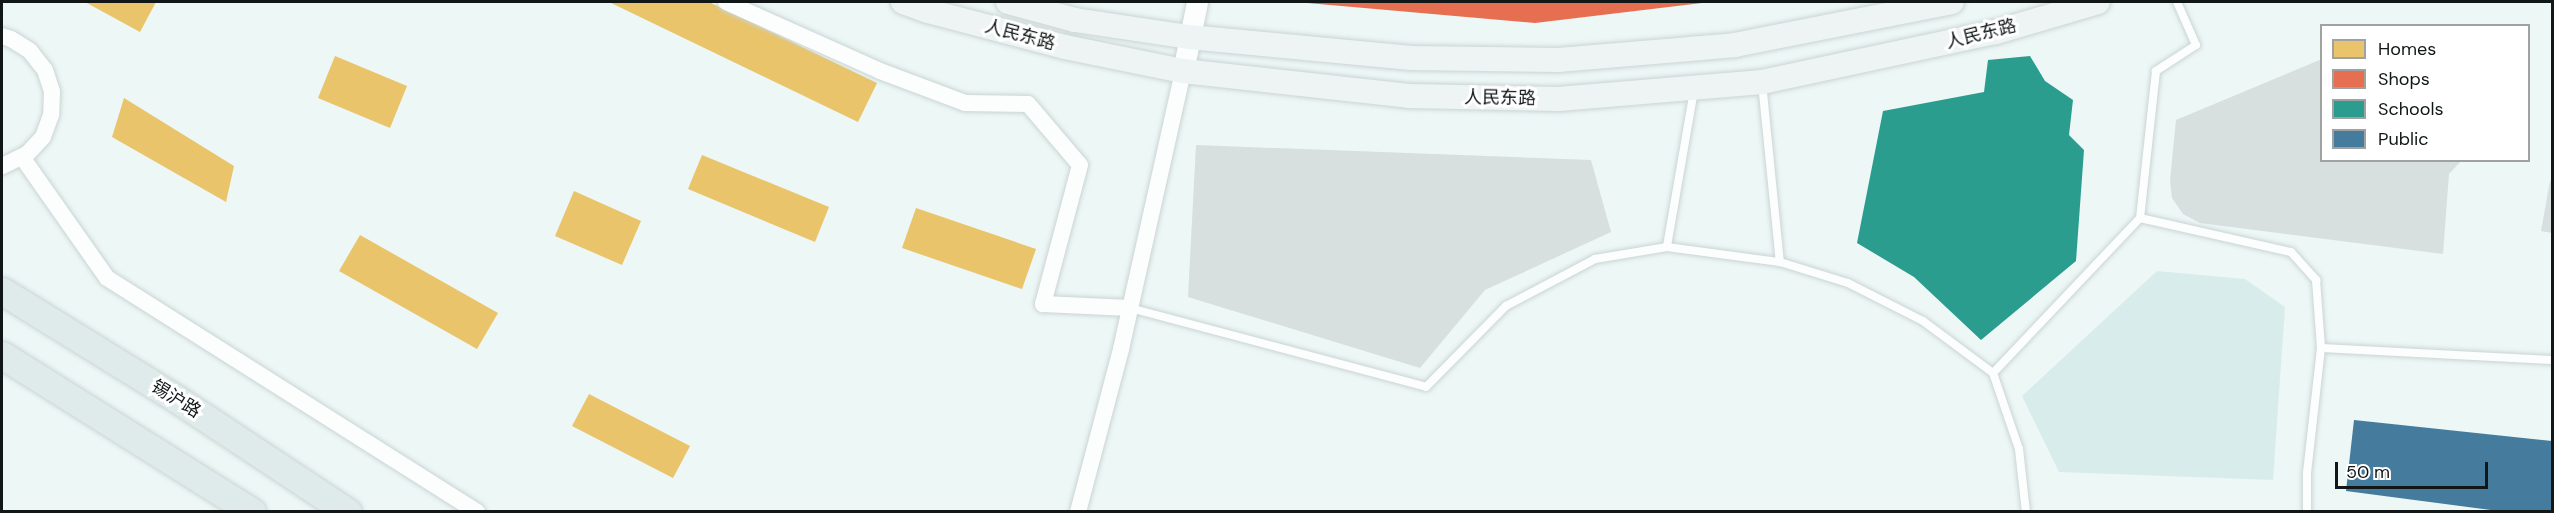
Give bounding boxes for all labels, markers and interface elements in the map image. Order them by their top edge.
street label: 人民东路 [982,15,1058,55]
street label: 人民东路 [1943,15,2019,53]
legend [2320,24,2530,162]
text: Homes [2378,37,2436,61]
text: Shops [2378,67,2430,91]
street label: 人民东路 [1464,87,1536,109]
text: Schools [2378,97,2443,121]
text: Public [2378,127,2429,151]
street label: 锡沪路 [147,376,205,422]
scale bar [2338,450,2491,488]
text: 50 m [2346,460,2390,484]

